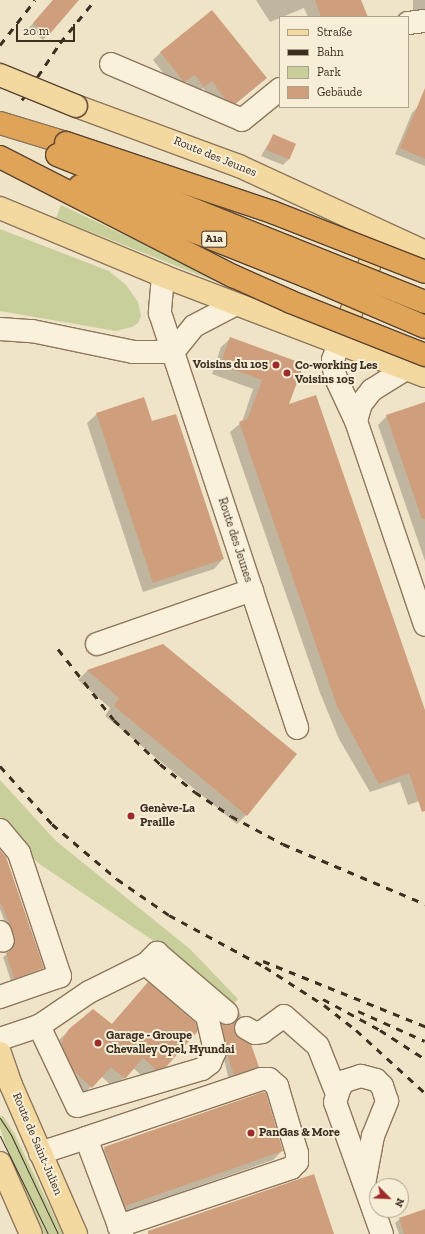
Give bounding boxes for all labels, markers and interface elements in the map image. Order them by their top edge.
scale bar [18,16,77,42]
legend [279,16,409,108]
text: 20 m [23,24,49,38]
text: Straße [317,25,352,39]
text: Bahn [317,45,344,59]
text: Park [317,65,341,79]
text: Gebäude [317,85,362,99]
street label: Route des Jeunes [171,134,259,180]
road number: A1a [201,230,227,248]
place label: Voisins du 105 [193,358,268,372]
place label: Co-working Les Voisins 105 [295,359,377,387]
marker: Voisins du 105 [271,360,281,370]
marker: Co-working Les Voisins 105 [282,368,292,378]
street label: Route des Jeunes [214,496,256,584]
place label: Genève-La Praille [140,802,195,830]
marker: Genève-La Praille [125,810,137,822]
place label: Garage - Groupe Chevalley Opel, Hyundai [106,1029,235,1057]
marker: Garage - Groupe Chevalley Opel, Hyundai [93,1038,103,1048]
street label: Route de Saint-Julien [9,1091,65,1197]
place label: PanGas & More [259,1126,340,1140]
marker: PanGas & More [246,1128,256,1138]
north arrow [369,1178,409,1218]
text: N [392,1196,407,1209]

